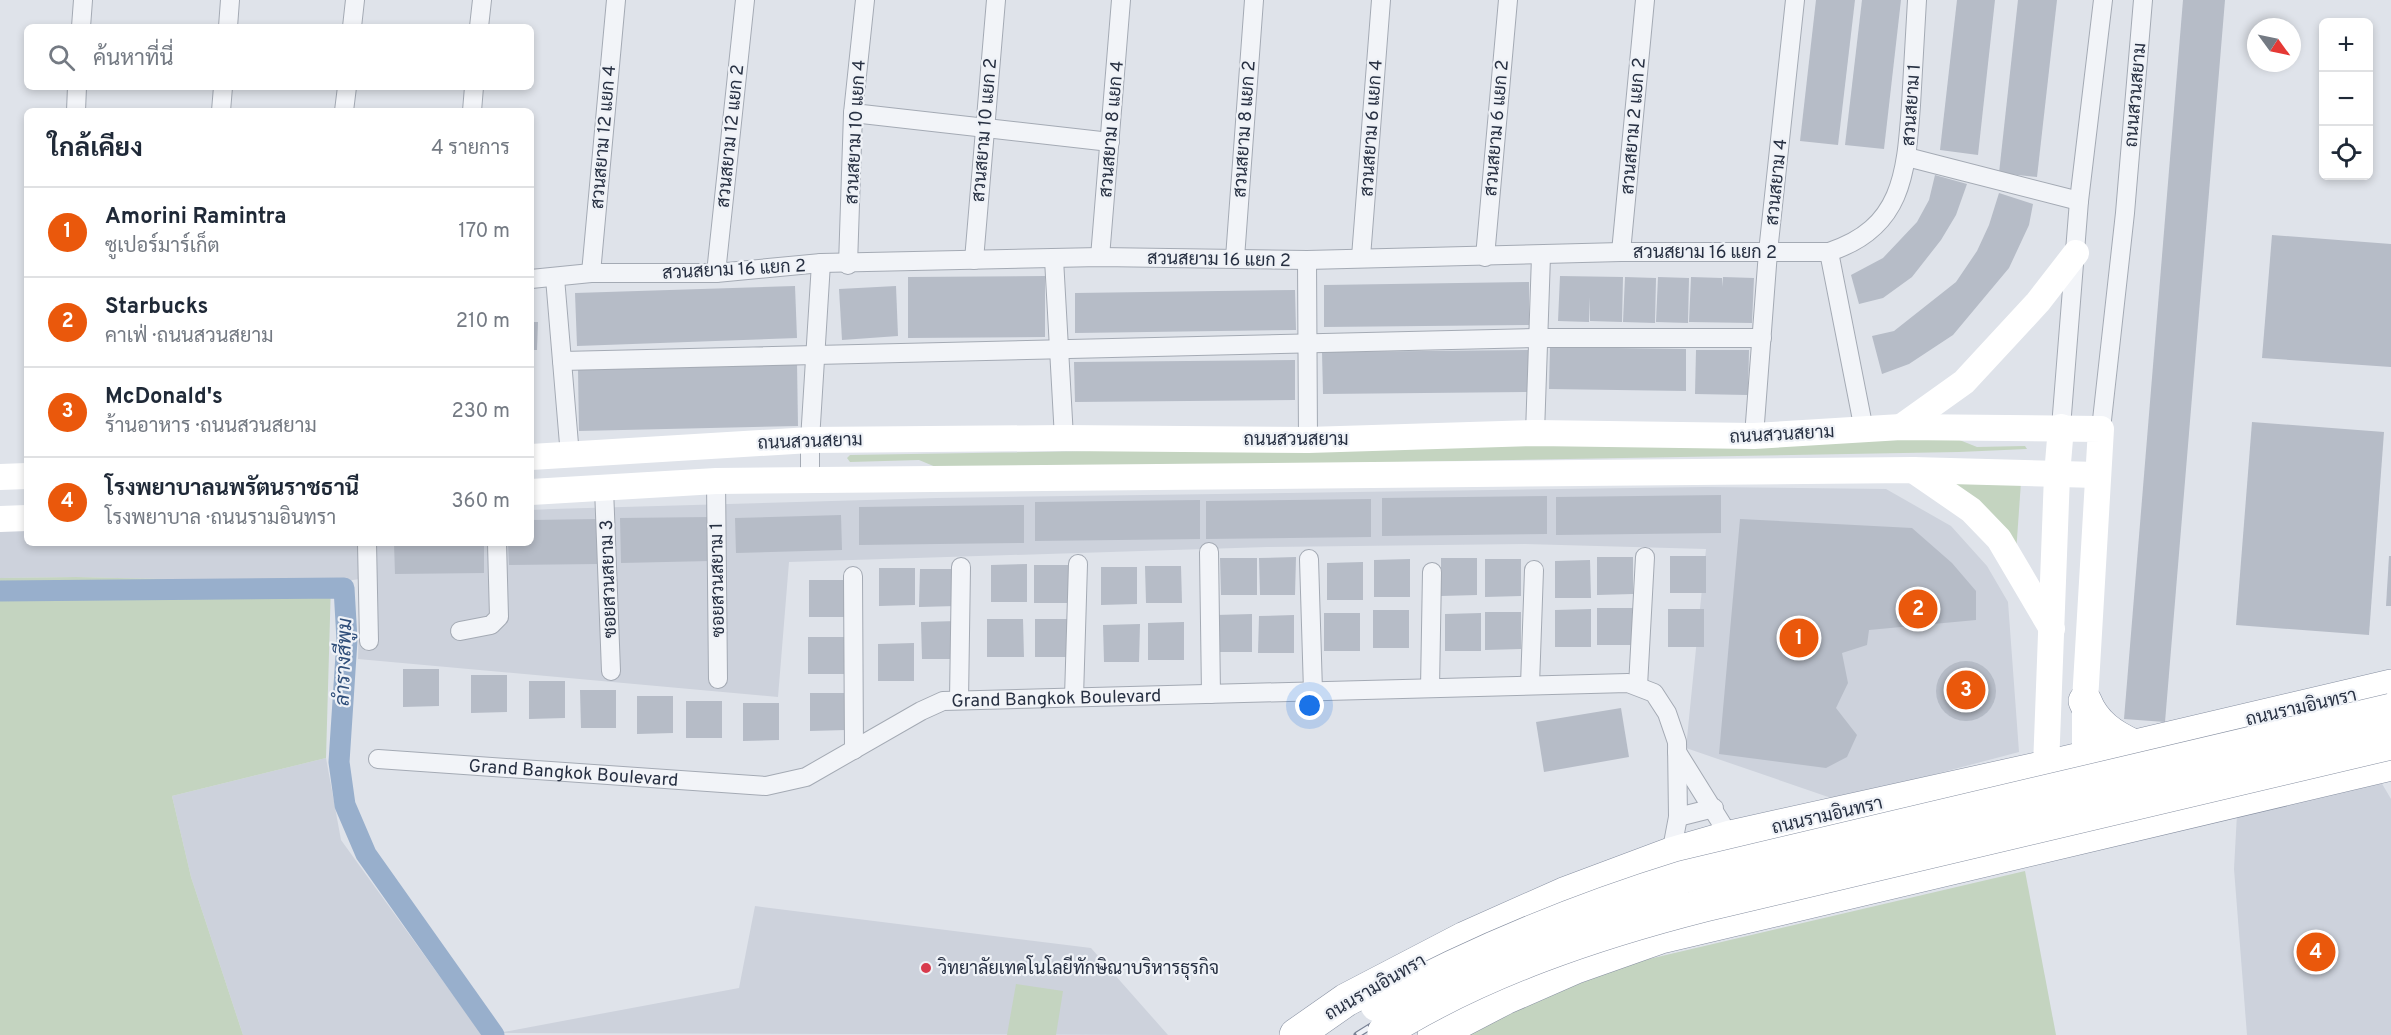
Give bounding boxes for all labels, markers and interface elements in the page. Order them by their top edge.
north arrow [2247,18,2301,72]
map controls [2319,18,2373,180]
button: + [2319,18,2373,72]
search box [24,24,534,90]
icon: search [45,41,78,74]
street label: ถนนสวนสยาม [2120,42,2153,148]
text: ค้นหาที่นี่ [93,46,173,73]
street label: สวนสยาม 10 แยก 2 [968,57,1003,203]
street label: สวนสยาม 2 แยก 2 [1617,57,1652,196]
street label: สวนสยาม 10 แยก 4 [841,59,872,205]
street label: สวนสยาม 6 แยก 4 [1356,59,1389,197]
street label: สวนสยาม 6 แยก 2 [1480,59,1515,197]
street label: สวนสยาม 8 แยก 4 [1095,60,1130,199]
street label: สวนสยาม 8 แยก 2 [1229,60,1262,198]
street label: สวนสยาม 12 แยก 2 [713,63,750,209]
street label: สวนสยาม 1 [1898,63,1927,147]
street label: สวนสยาม 12 แยก 4 [587,64,622,210]
button: − [2319,72,2373,126]
button: locate [2319,126,2373,180]
text: ใกล้เคียง [48,133,143,166]
text: 4 รายการ [431,136,510,162]
street label: สวนสยาม 4 [1762,138,1793,227]
text: Amorini Ramintra [105,204,287,231]
text: 1 [64,219,72,245]
text: 170 m [458,219,510,245]
text: ซูเปอร์มาร์เก็ต [105,234,220,260]
street label: สวนสยาม 16 แยก 2 [1633,242,1777,265]
street label: สวนสยาม 16 แยก 2 [1147,248,1291,273]
street label: สวนสยาม 16 แยก 2 [662,255,807,286]
text: Starbucks [105,294,208,321]
text: 2 [61,309,74,335]
text: 210 m [456,309,510,335]
text: คาเฟ่ · ถนนสวนสยาม [105,324,273,350]
text: McDonald's [105,384,223,411]
text: 3 [62,399,74,425]
text: 230 m [451,399,510,425]
text: ร้านอาหาร · ถนนสวนสยาม [105,414,317,440]
street label: ถนนสวนสยาม [1729,421,1835,450]
street label: ถนนสวนสยาม [757,429,863,456]
street label: ถนนสวนสยาม [1243,429,1349,452]
text: โรงพยาบาลนพรัตนราชธานี [105,476,359,503]
text: 4 [61,489,74,515]
text: 360 m [452,489,510,515]
text: โรงพยาบาล · ถนนรามอินทรา [105,506,336,532]
street label: ซอยสวนสยาม 3 [596,519,623,639]
street label: ซอยสวนสยาม 1 [706,523,731,637]
pin: 2 [1898,586,1938,632]
pin: 1 [1780,616,1818,660]
water label: ลำรางสีพูม [328,618,360,707]
pin: 3 [1946,668,1986,712]
street label: ถนนรามอินทรา [2243,684,2359,732]
street label: Grand Bangkok Boulevard [951,685,1162,714]
your location [1295,691,1324,720]
street label: Grand Bangkok Boulevard [468,755,679,793]
street label: ถนนรามอินทรา [1769,792,1885,840]
pin: 4 [2296,930,2336,974]
street label: ถนนรามอินทรา [1320,949,1431,1027]
place label: วิทยาลัยเทคโนโลยีทักษิณาบริหารธุรกิจ [937,955,1219,981]
marker: วิทยาลัยเทคโนโลยีทักษิณาบริหารธุรกิจ [919,961,933,975]

